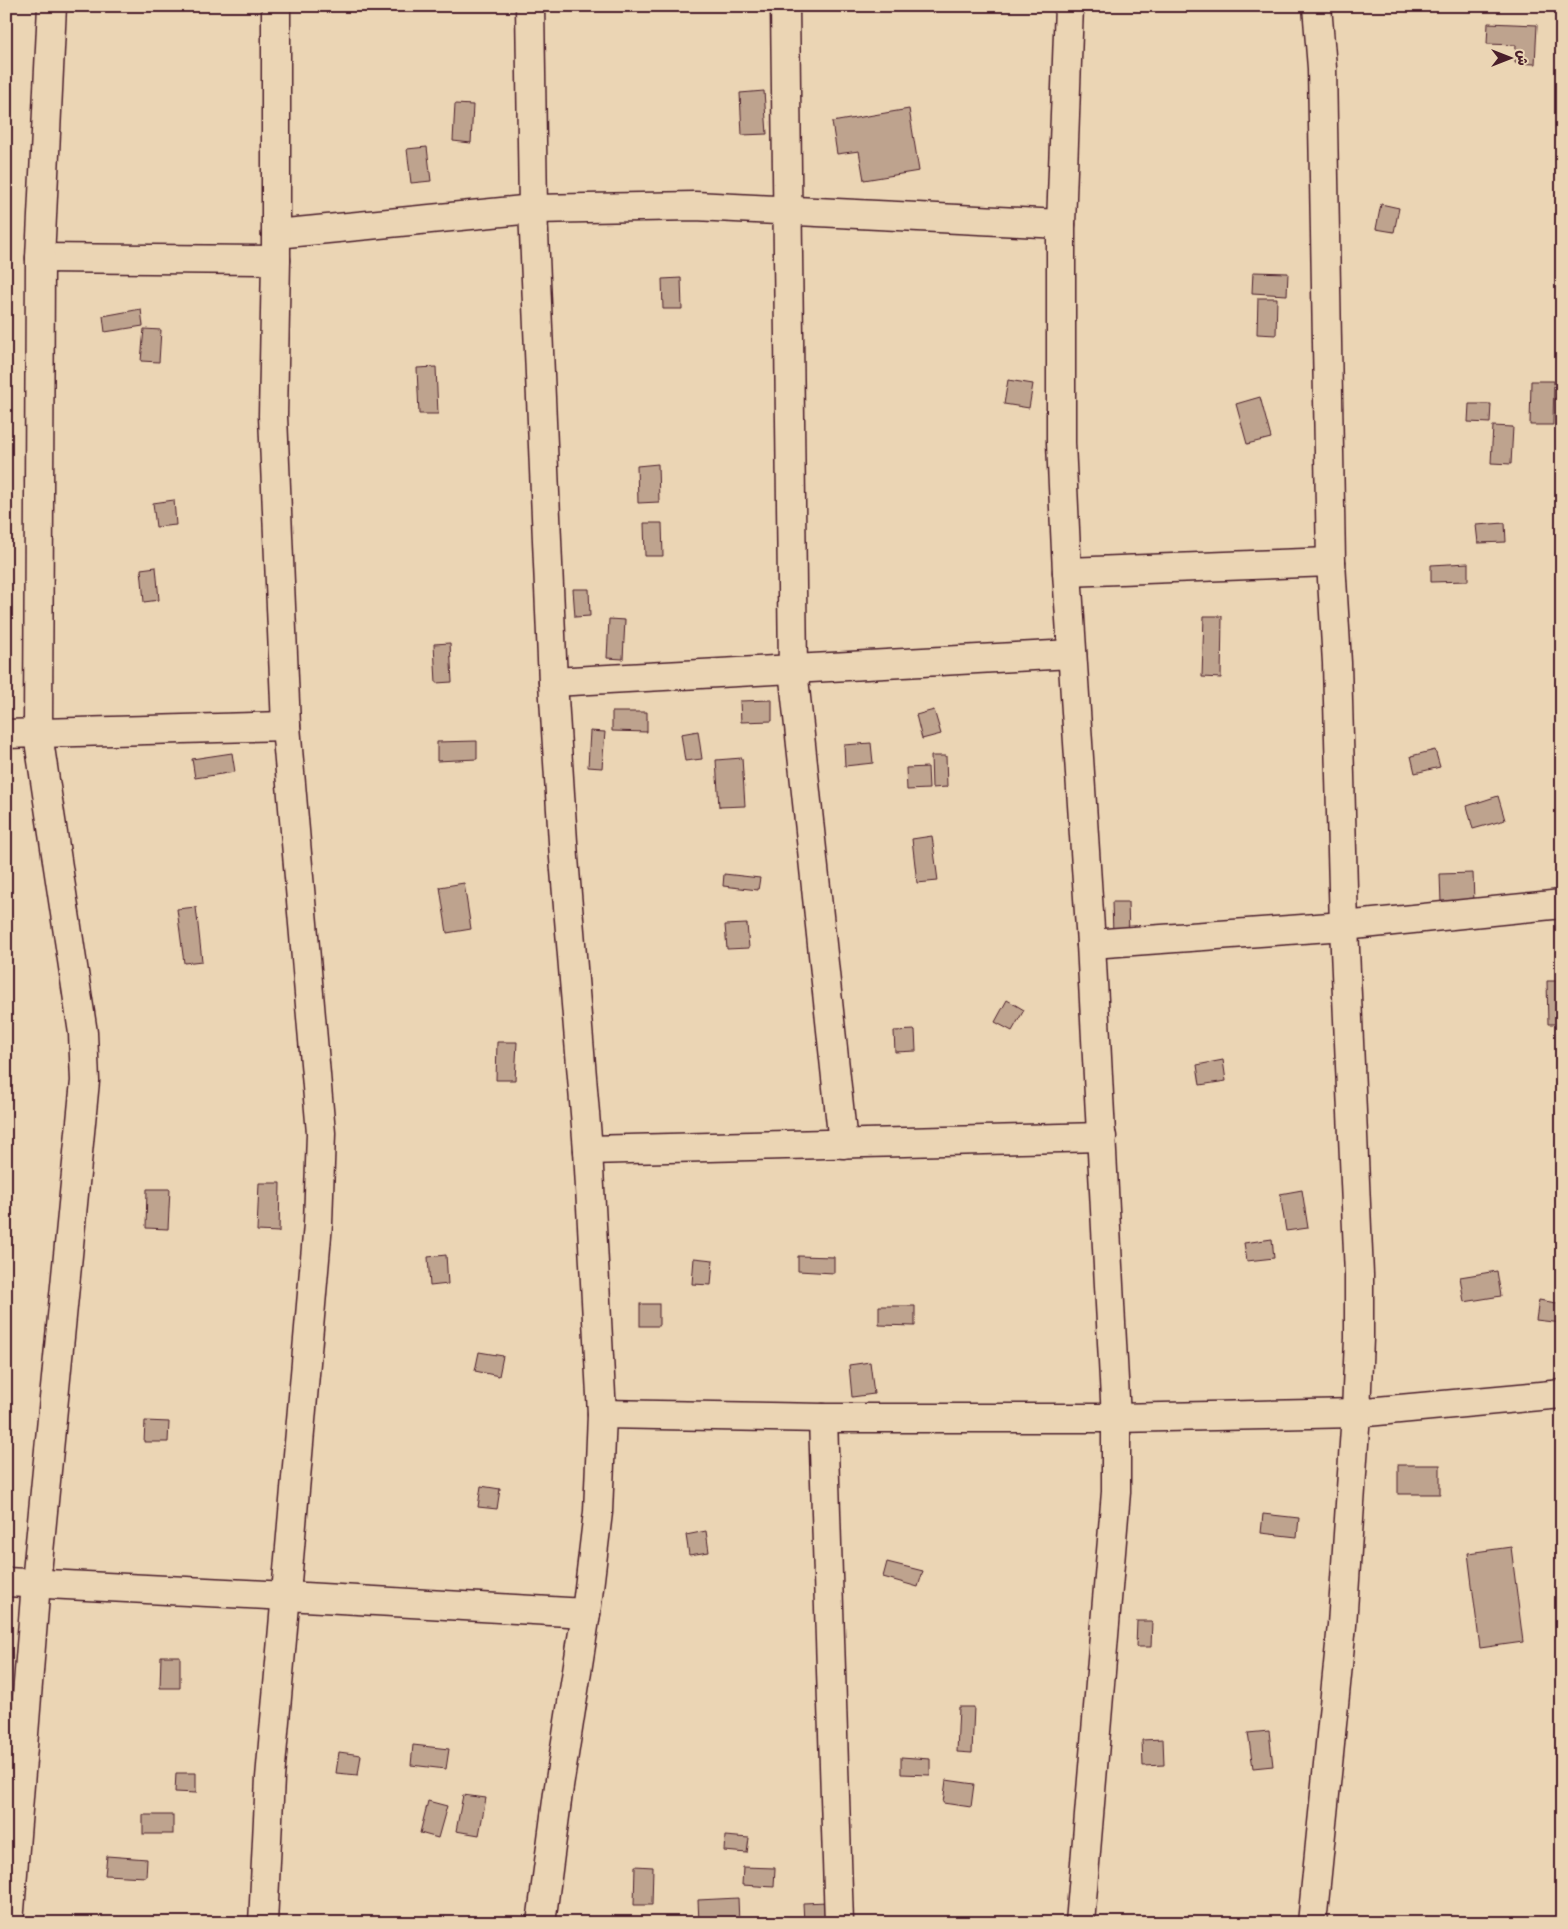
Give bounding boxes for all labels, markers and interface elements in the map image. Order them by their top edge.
north arrow [1486,32,1536,82]
text: ش [1514,50,1531,66]

